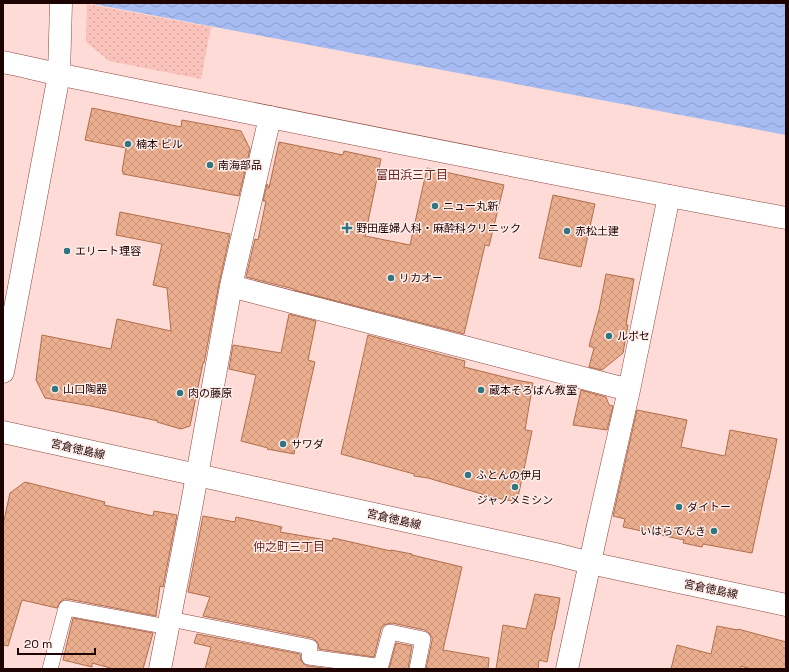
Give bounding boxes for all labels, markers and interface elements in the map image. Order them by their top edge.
place label: 楠本 ビル [136,137,183,151]
marker: 楠本 ビル [123,139,133,149]
place label: 南海部品 [218,158,262,172]
marker: 南海部品 [205,160,215,170]
district label: 富田浜三丁目 [376,167,448,183]
place label: ニュー丸新 [443,199,498,213]
marker: ニュー丸新 [430,201,440,211]
place label: 野田産婦人科・麻酔科クリニック [356,221,521,235]
marker: 野田産婦人科・麻酔科クリニック [341,222,353,234]
place label: 赤松土建 [575,224,619,238]
marker: 赤松土建 [562,226,572,236]
place label: エリート理容 [75,244,141,258]
marker: エリート理容 [62,246,72,256]
place label: リカオー [399,271,443,285]
marker: リカオー [386,273,396,283]
place label: ルポセ [617,329,650,343]
marker: ルポセ [604,331,614,341]
place label: 山口陶器 [63,382,107,396]
place label: 蔵本そろばん教室 [489,383,577,397]
marker: 山口陶器 [50,384,60,394]
marker: 蔵本そろばん教室 [476,385,486,395]
place label: 肉の藤原 [188,386,232,400]
marker: 肉の藤原 [175,388,185,398]
street label: 宮倉徳島線 [50,436,106,462]
place label: サワダ [291,437,324,451]
marker: サワダ [278,439,288,449]
place label: ふとんの伊月 [476,468,542,482]
marker: ふとんの伊月 [463,470,473,480]
marker: ジャノメミシン [510,482,520,492]
place label: ジャノメミシン [477,493,553,507]
place label: ダイトー [687,500,731,514]
marker: ダイトー [674,502,684,512]
street label: 宮倉徳島線 [366,506,422,532]
place label: いはらでんき [640,524,706,538]
marker: いはらでんき [709,526,719,536]
district label: 仲之町三丁目 [253,539,325,555]
street label: 宮倉徳島線 [683,576,739,602]
scale bar [18,630,95,656]
text: 20 m [24,636,52,652]

